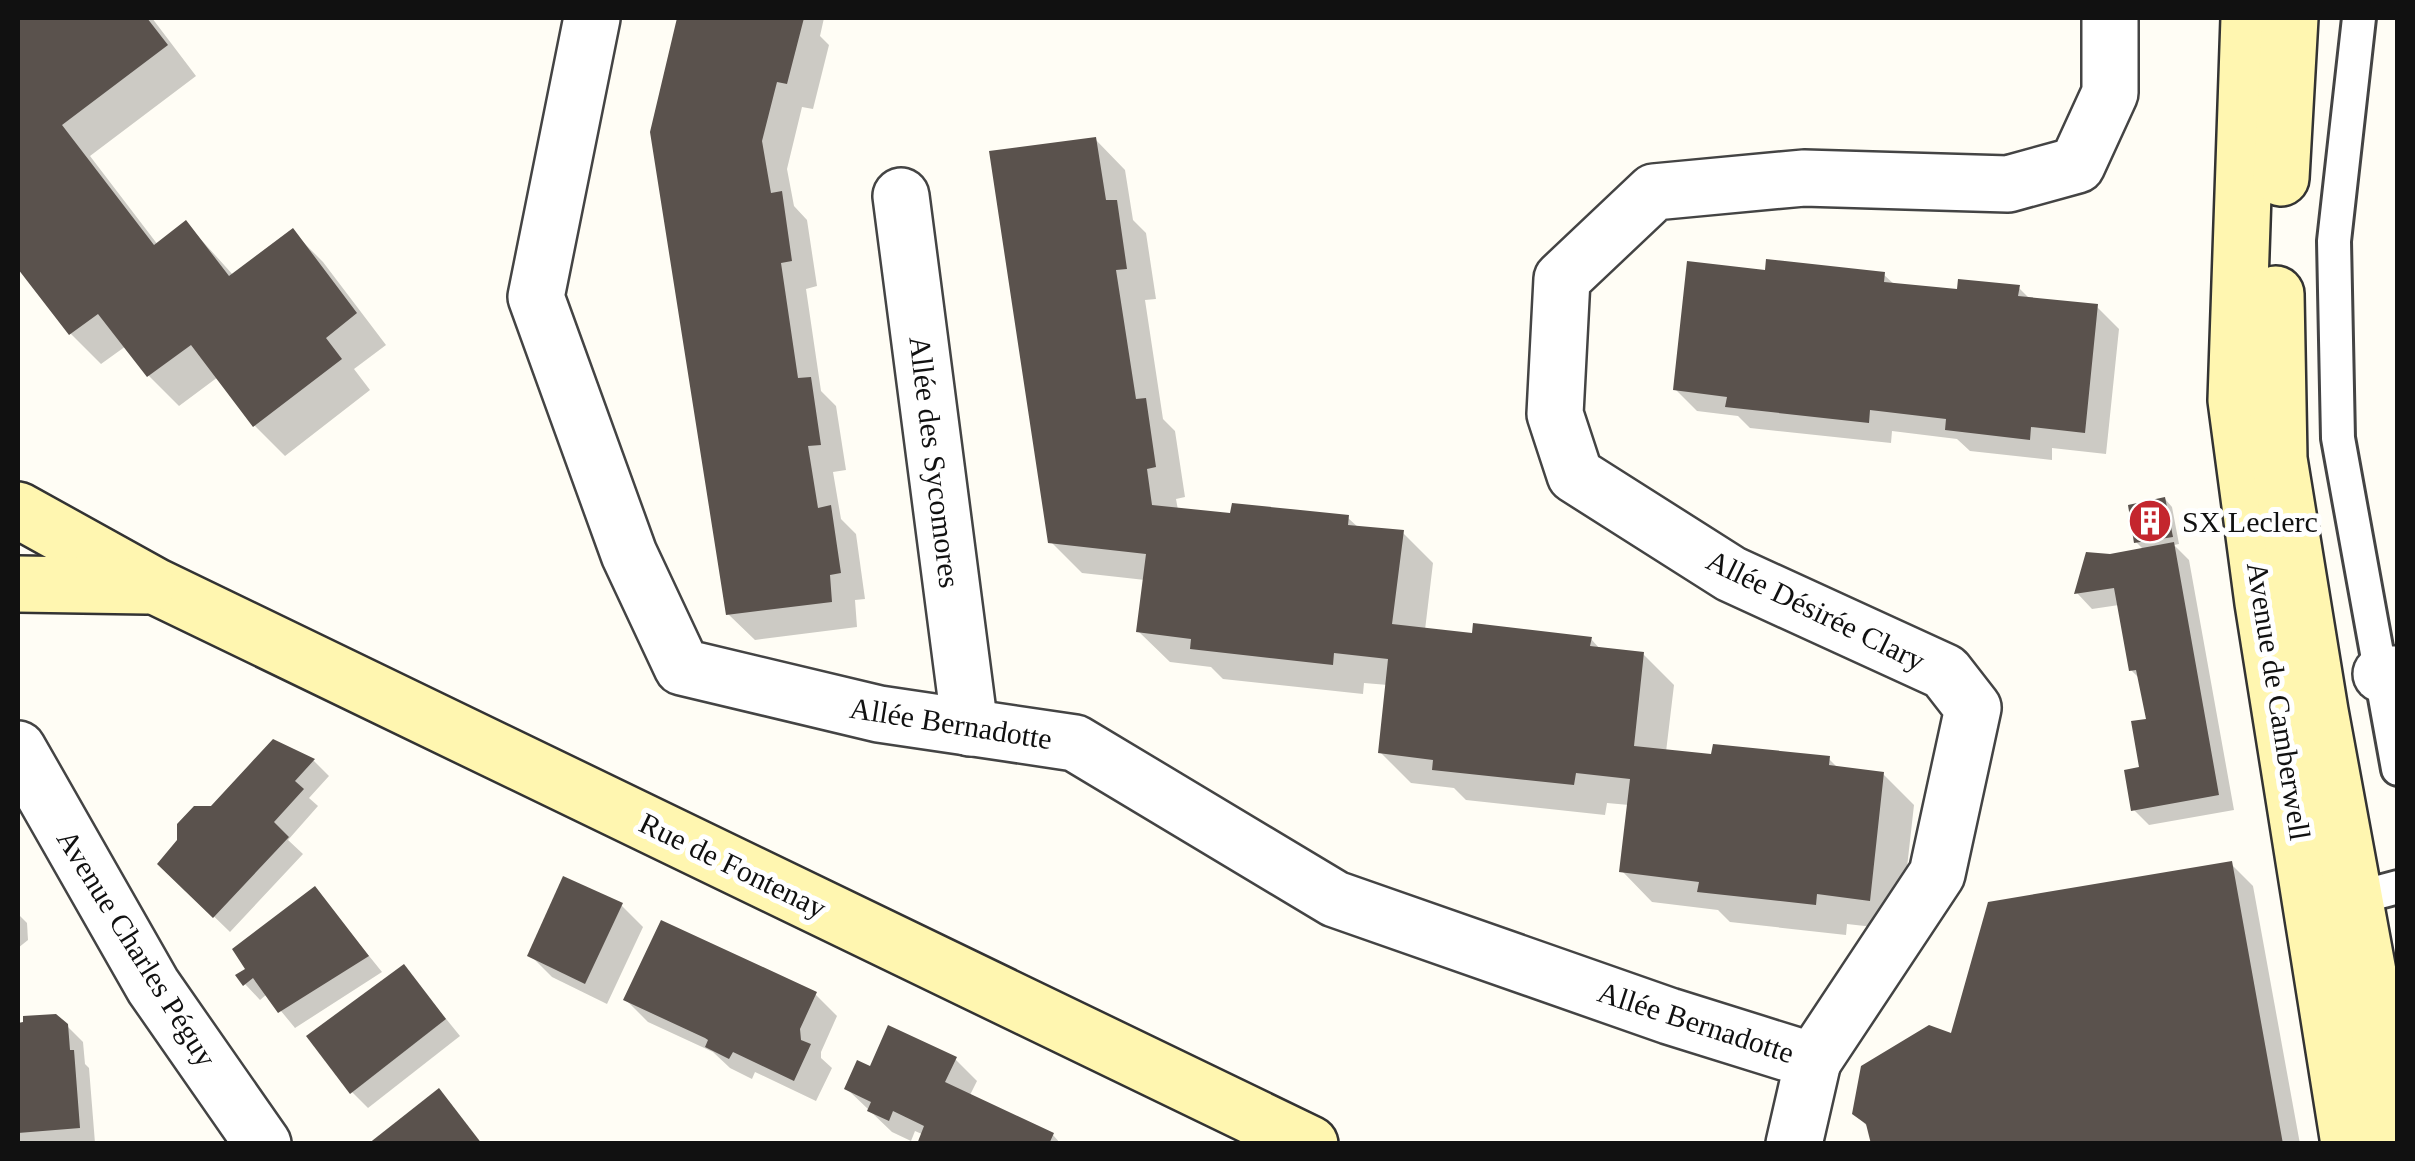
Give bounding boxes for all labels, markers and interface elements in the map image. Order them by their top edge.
street label: Allée des Sycomores [903,334,967,590]
building icon: SX Leclerc [2127,498,2173,544]
place label: SX Leclerc [2182,505,2318,538]
street label: Allée Désirée Clary [1702,543,1930,677]
street label: Avenue de Camberwell [2241,560,2317,842]
street label: Allée Bernadotte [848,691,1054,755]
street label: Rue de Fontenay [634,806,832,924]
street label: Avenue Charles Péguy [51,824,223,1072]
street label: Allée Bernadotte [1594,975,1798,1069]

